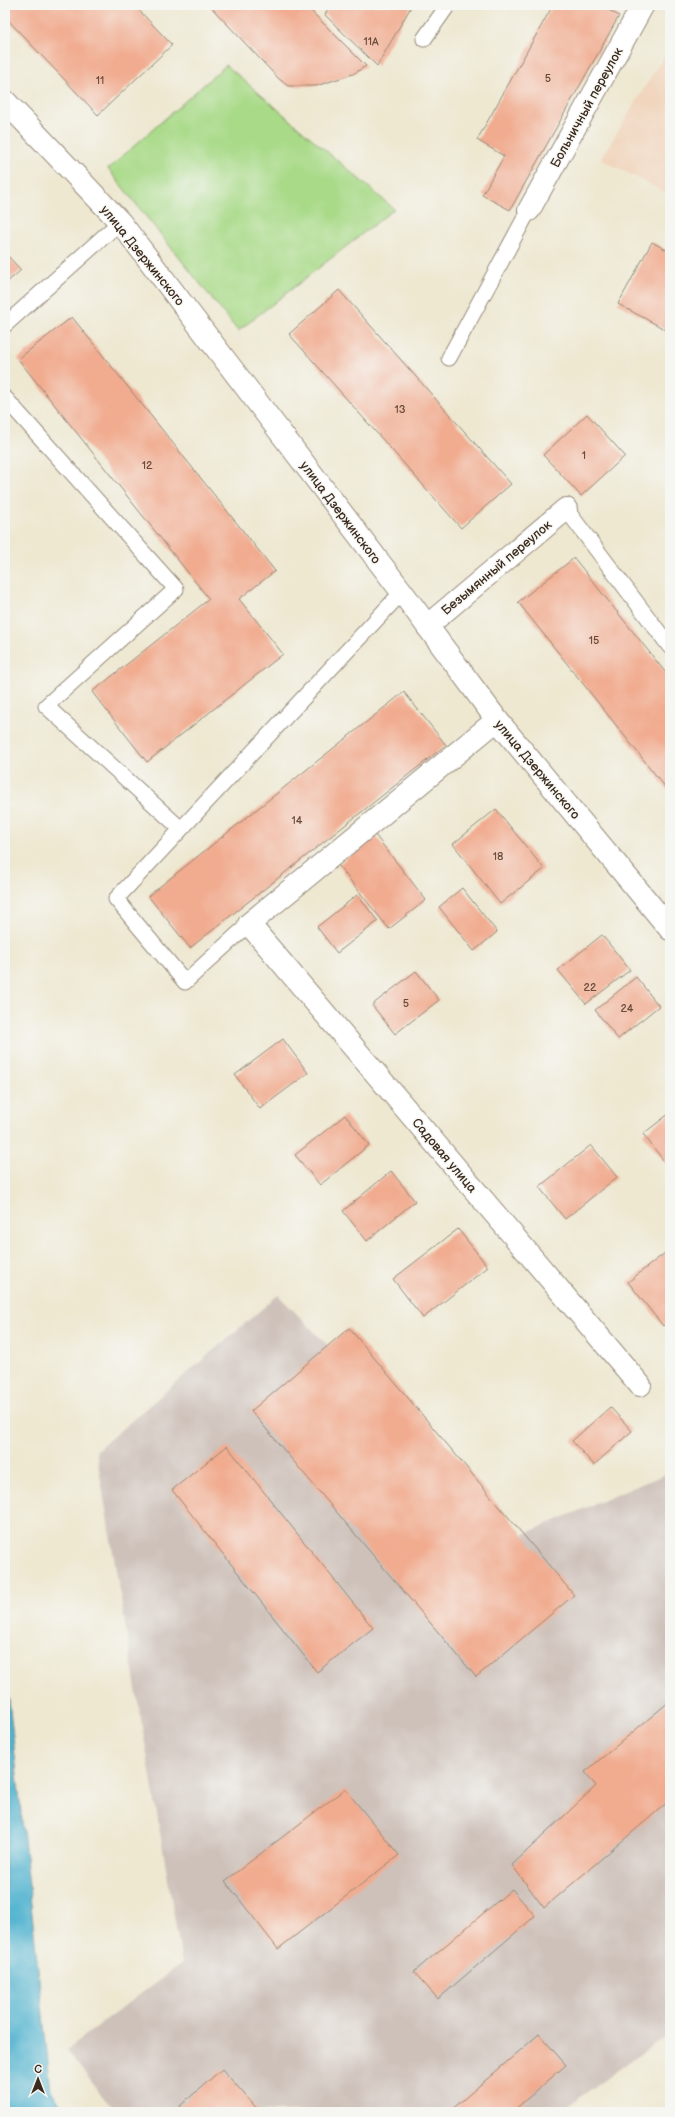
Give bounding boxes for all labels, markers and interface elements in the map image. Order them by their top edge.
house number: 11А [363,35,379,48]
street label: Больничный переулок [547,45,627,170]
house number: 5 [545,72,551,85]
house number: 11 [96,74,104,87]
street label: улица Дзержинского [97,202,188,309]
house number: 13 [394,403,406,416]
house number: 1 [582,449,586,462]
street label: улица Дзержинского [296,458,384,567]
house number: 12 [142,459,153,472]
street label: Безымянный переулок [438,517,555,619]
house number: 15 [589,634,599,647]
street label: улица Дзержинского [491,717,583,823]
house number: 14 [292,814,303,827]
house number: 18 [493,850,503,863]
house number: 22 [584,981,597,994]
house number: 5 [403,997,409,1010]
house number: 24 [620,1002,634,1015]
street label: Садовая улица [408,1115,480,1196]
north arrow [18,2059,58,2099]
text: С [34,2063,42,2076]

